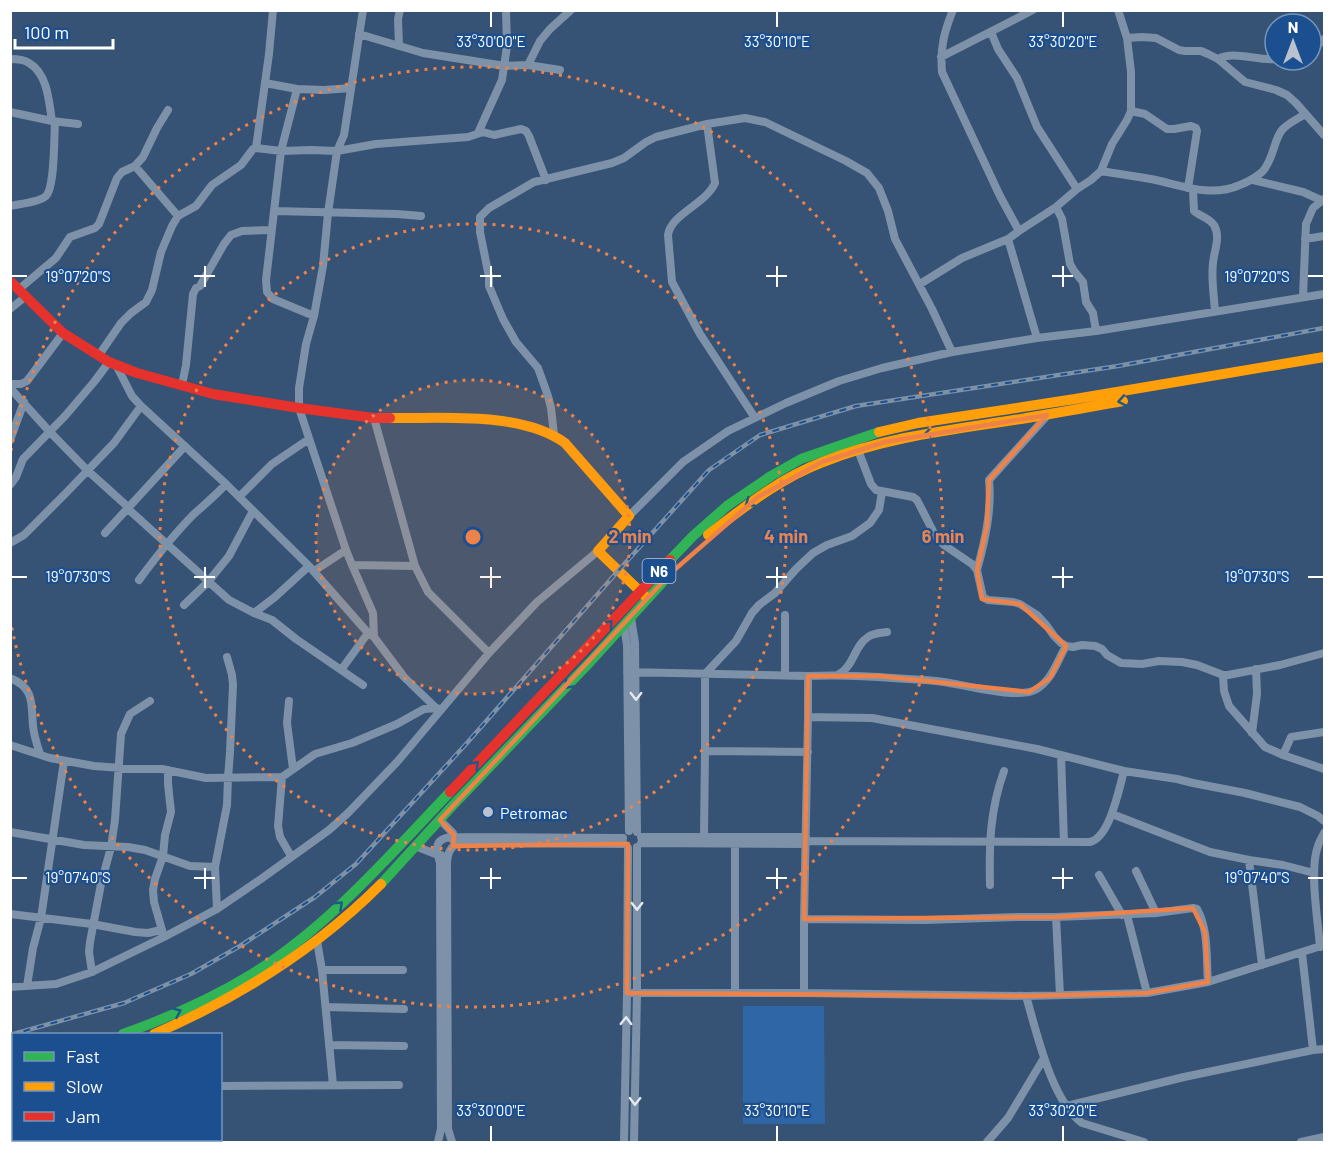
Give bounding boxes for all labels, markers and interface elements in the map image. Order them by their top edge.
scale bar [15,12,112,50]
north arrow [1263,12,1323,72]
text: N [1288,17,1298,36]
text: 100 m [24,21,69,43]
text: 33°30'00"E [456,32,526,50]
text: 33°30'10"E [744,32,810,50]
text: 33°30'20"E [1029,32,1097,50]
text: 19°07'20"S [45,267,111,285]
text: 19°07'20"S [1224,267,1290,285]
one-way arrow [1117,395,1127,407]
one-way arrow [925,427,934,439]
one-way arrow [745,496,756,507]
text: 2 min [608,525,652,547]
text: 4 min [764,525,808,547]
text: 6 min [922,525,964,547]
centre of rings [463,527,483,547]
road number: N6 [642,559,676,583]
text: 19°07'30"S [45,567,111,585]
text: 19°07'30"S [1224,567,1290,585]
one-way arrow [602,621,613,632]
one-way arrow [564,679,575,689]
one-way arrow [630,692,642,701]
one-way arrow [468,762,479,772]
place label: Petromac [500,803,568,822]
marker: Petromac [481,805,495,819]
text: 19°07'40"S [45,868,111,886]
text: 19°07'40"S [1224,868,1290,886]
one-way arrow [332,901,343,912]
one-way arrow [631,901,643,910]
one-way arrow [171,1008,182,1020]
one-way arrow [620,1017,633,1026]
legend [12,1033,222,1141]
text: Fast [66,1045,100,1067]
text: Slow [66,1075,103,1097]
one-way arrow [628,1096,641,1105]
text: 33°30'00"E [456,1101,526,1119]
text: 33°30'10"E [744,1101,810,1119]
text: 33°30'20"E [1029,1101,1097,1119]
text: Jam [66,1105,100,1127]

